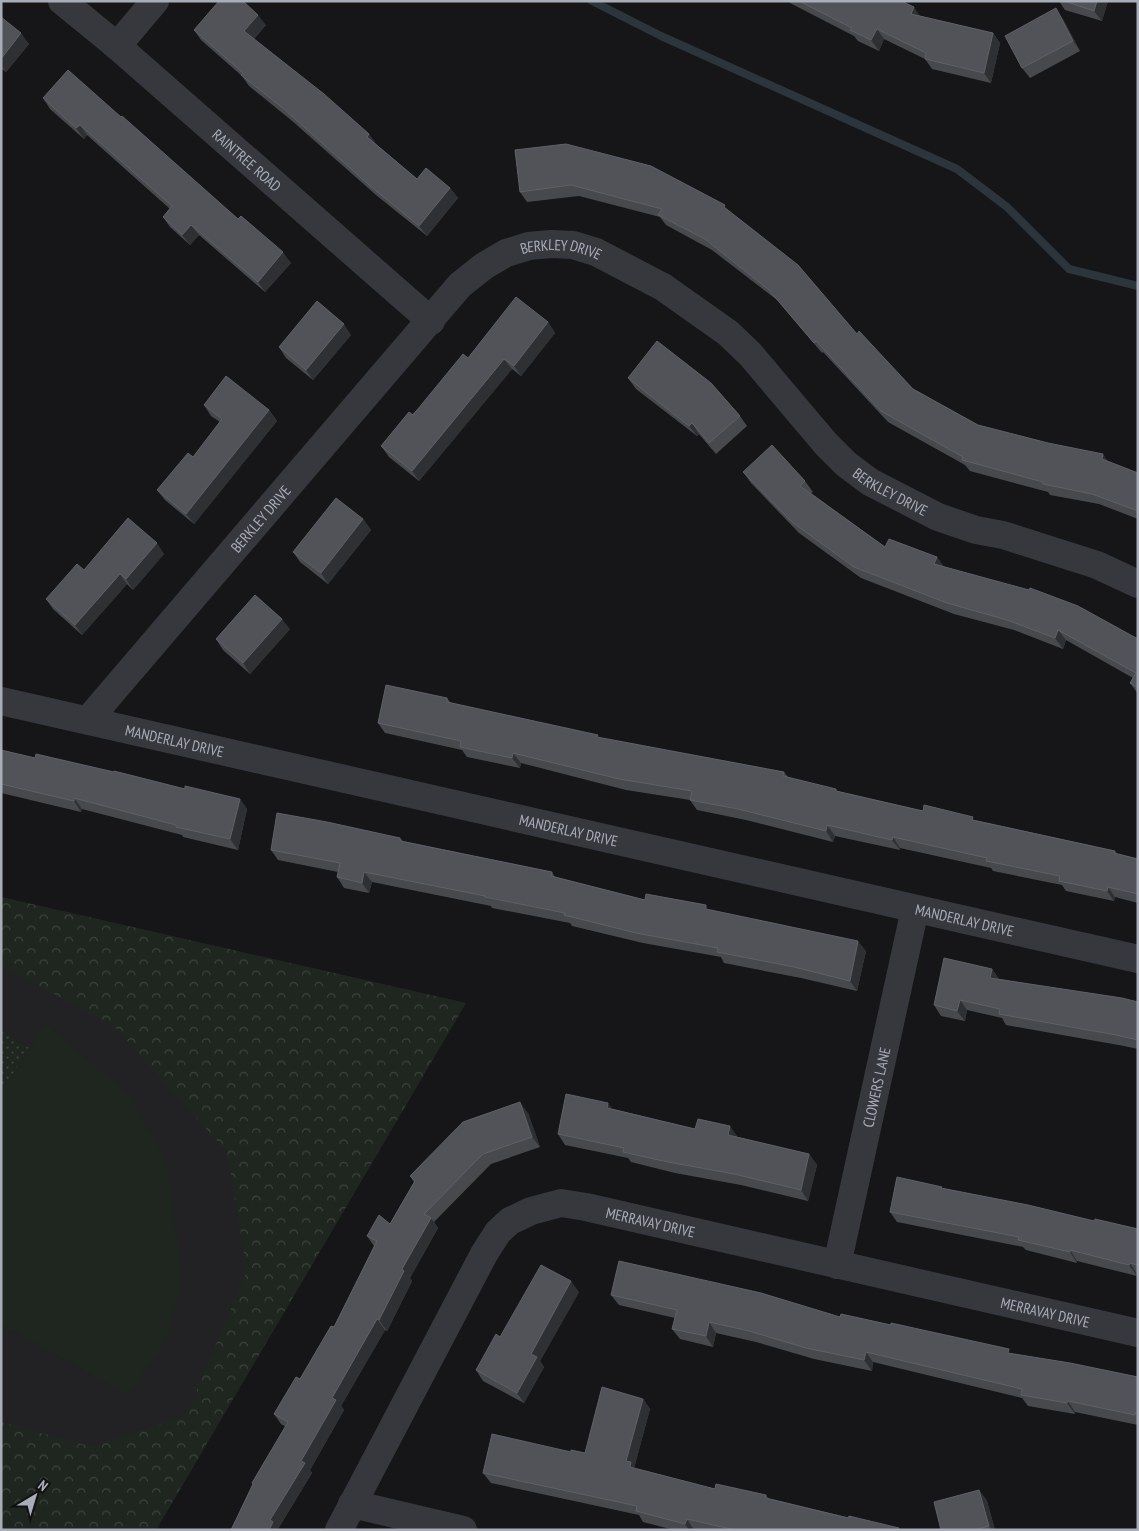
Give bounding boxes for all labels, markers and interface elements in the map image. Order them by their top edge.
street label: RAINTREE ROAD [209,125,285,195]
street label: BERKLEY DRIVE [518,234,605,263]
street label: BERKLEY DRIVE [849,463,931,520]
street label: BERKLEY DRIVE [226,481,294,556]
street label: MANDERLAY DRIVE [123,720,226,761]
street label: MANDERLAY DRIVE [517,809,620,850]
street label: MANDERLAY DRIVE [913,899,1016,940]
street label: CLOWERS LANE [858,1045,894,1129]
street label: MERRAVAY DRIVE [604,1202,697,1241]
street label: MERRAVAY DRIVE [999,1292,1092,1331]
north arrow [10,1471,60,1521]
text: N [34,1476,52,1495]

